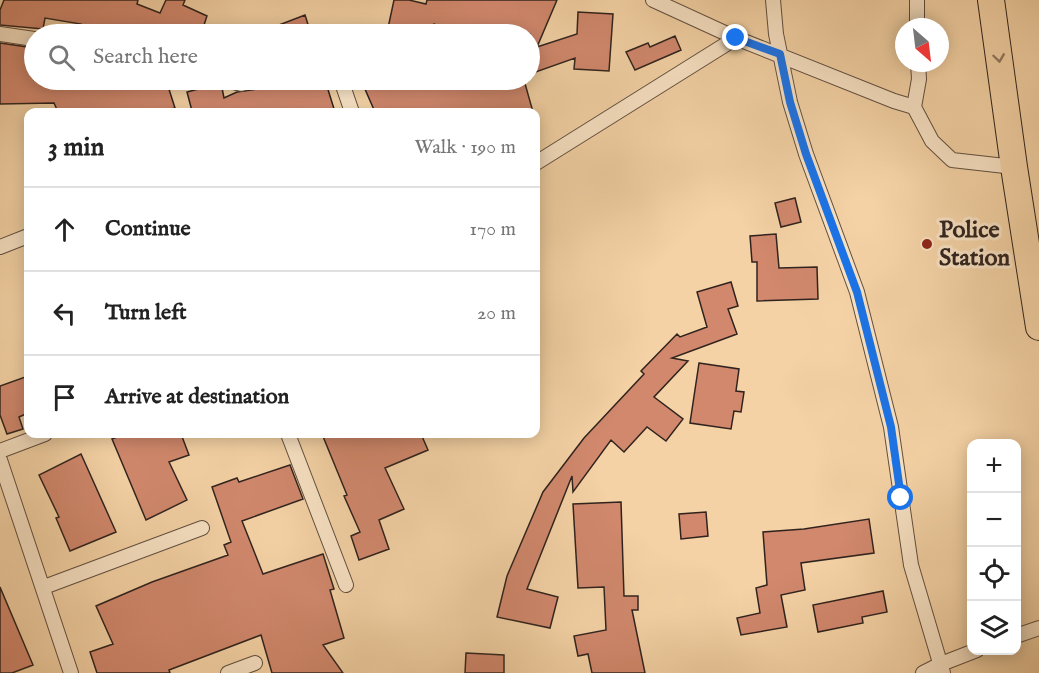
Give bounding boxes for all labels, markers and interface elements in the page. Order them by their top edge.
north arrow [895,18,949,72]
search box [24,24,540,90]
route end [722,24,748,50]
icon: search [45,41,78,74]
text: Search here [93,43,198,71]
one-way arrow [992,53,1005,63]
text: 3 min [48,131,104,164]
text: Walk · 190 m [414,135,516,160]
icon: ahead [48,213,81,246]
text: Continue [105,215,191,243]
place label: Police Station [939,215,1010,274]
text: 170 m [470,217,516,242]
marker: Police Station [920,237,934,251]
icon: left [48,297,81,330]
text: Turn left [105,299,187,327]
text: 20 m [477,301,516,326]
icon: arrive [48,381,81,414]
text: Arrive at destination [105,383,289,411]
map controls [967,439,1021,655]
button: + [967,439,1021,493]
route start [887,484,913,510]
button: − [967,493,1021,547]
button: locate [967,547,1021,601]
button: layers [967,601,1021,655]

